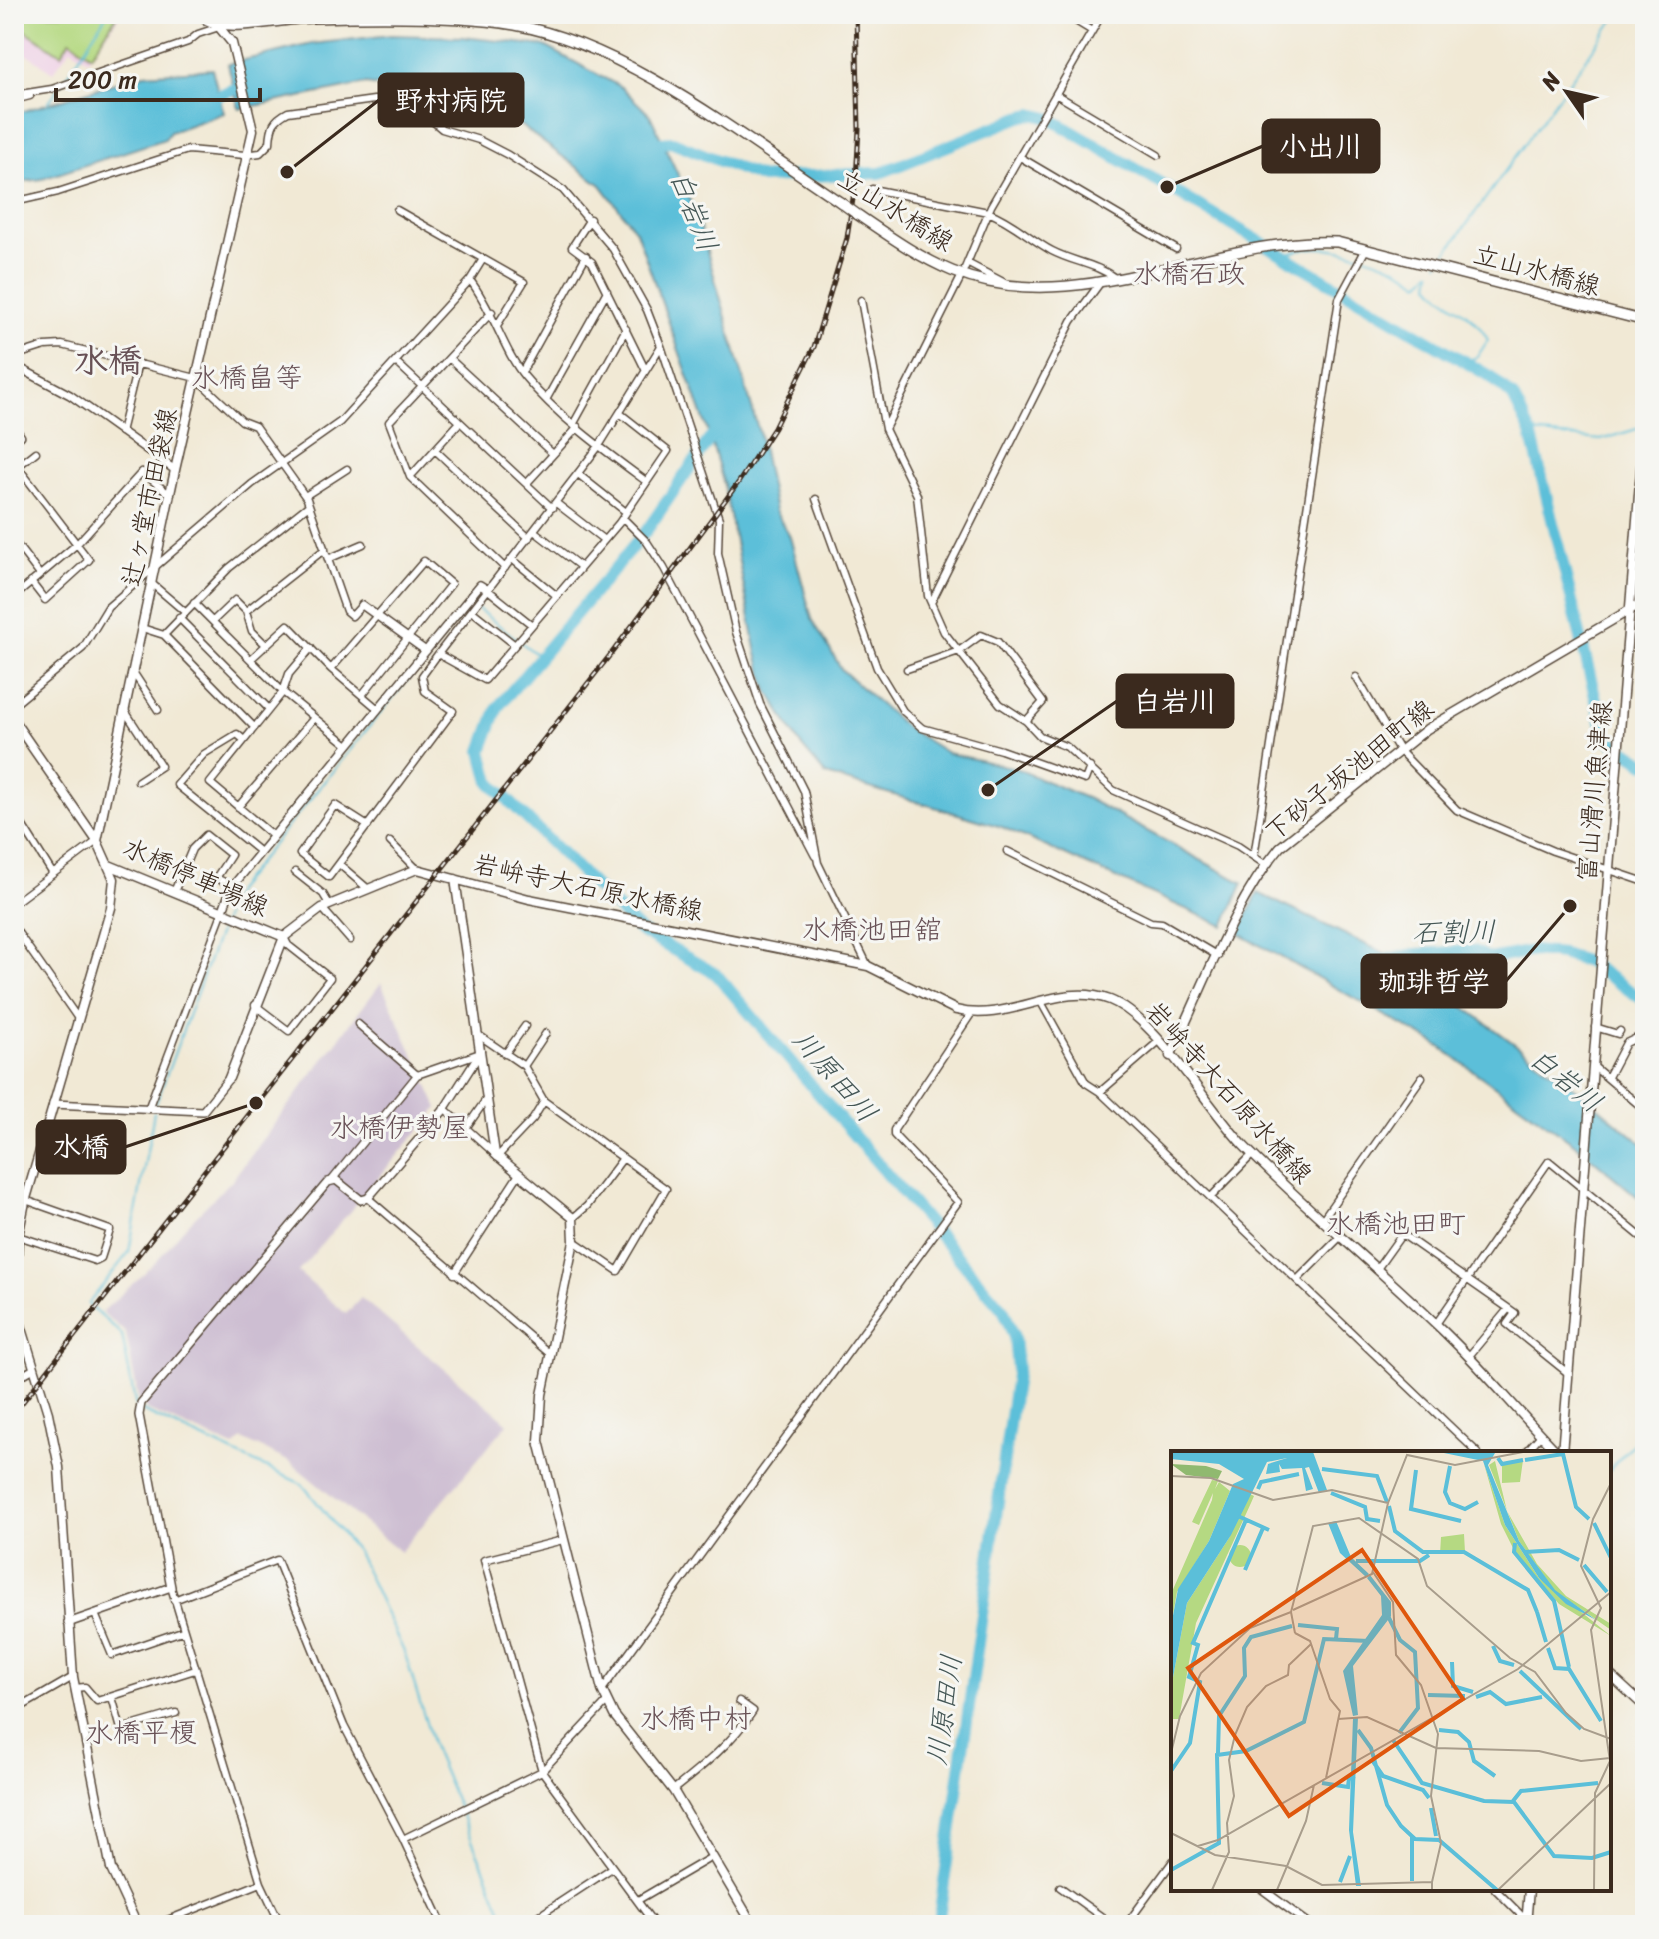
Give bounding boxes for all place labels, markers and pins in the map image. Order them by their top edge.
callout: 野村病院 [379,74,523,126]
callout: 小出川 [1263,120,1379,172]
callout: 白岩川 [1117,675,1233,727]
callout: 珈琲哲学 [1362,955,1506,1007]
callout: 水橋 [37,1121,125,1173]

